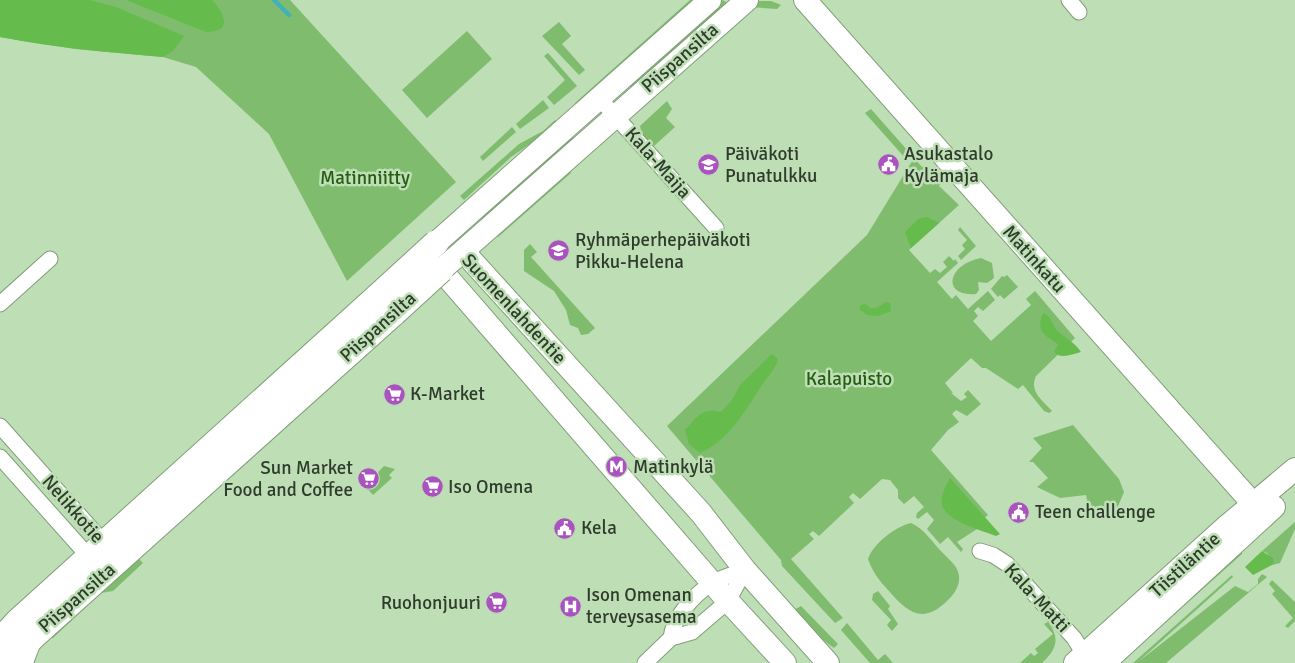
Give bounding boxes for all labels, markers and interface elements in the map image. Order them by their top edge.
street label: Piispansilta [636,18,724,98]
street label: Kala-Maija [620,122,696,204]
place label: Päiväkoti Punatulkku [725,142,817,188]
place label: Asukastalo Kylämaja [904,142,993,188]
school or university icon: Päiväkoti Punatulkku [697,153,721,177]
public building icon: Asukastalo Kylämaja [876,153,900,177]
park label: Matinniitty [320,166,410,190]
street label: Matinkatu [997,220,1071,298]
place label: Ryhmäperhepäiväkoti Pikku-Helena [575,228,751,274]
school or university icon: Ryhmäperhepäiväkoti Pikku-Helena [547,239,571,263]
street label: Suomenlahdentie [457,249,571,369]
street label: Piispansilta [335,286,421,368]
park label: Kalapuisto [806,367,892,391]
supermarket icon: K-Market [382,382,406,406]
place label: K-Market [410,382,485,406]
metro station icon: Matinkylä [605,455,629,479]
place label: Matinkylä [633,455,714,479]
place label: Sun Market Food and Coffee [223,456,353,502]
supermarket icon: Sun Market Food and Coffee [357,467,381,491]
street label: Nelikkotie [37,470,109,548]
supermarket icon: Iso Omena [420,475,444,499]
place label: Iso Omena [448,475,533,499]
public building icon: Teen challenge [1007,500,1031,524]
place label: Teen challenge [1035,500,1155,524]
public building icon: Kela [553,516,577,540]
place label: Kela [581,516,617,540]
street label: Tiistiläntie [1145,527,1225,603]
street label: Piispansilta [33,558,121,638]
street label: Kala-Matti [999,558,1075,638]
place label: Ison Omenan terveysasema [586,583,697,629]
place label: Ruohonjuuri [381,591,481,615]
supermarket icon: Ruohonjuuri [485,591,509,615]
hospital icon: Ison Omenan terveysasema [558,594,582,618]

